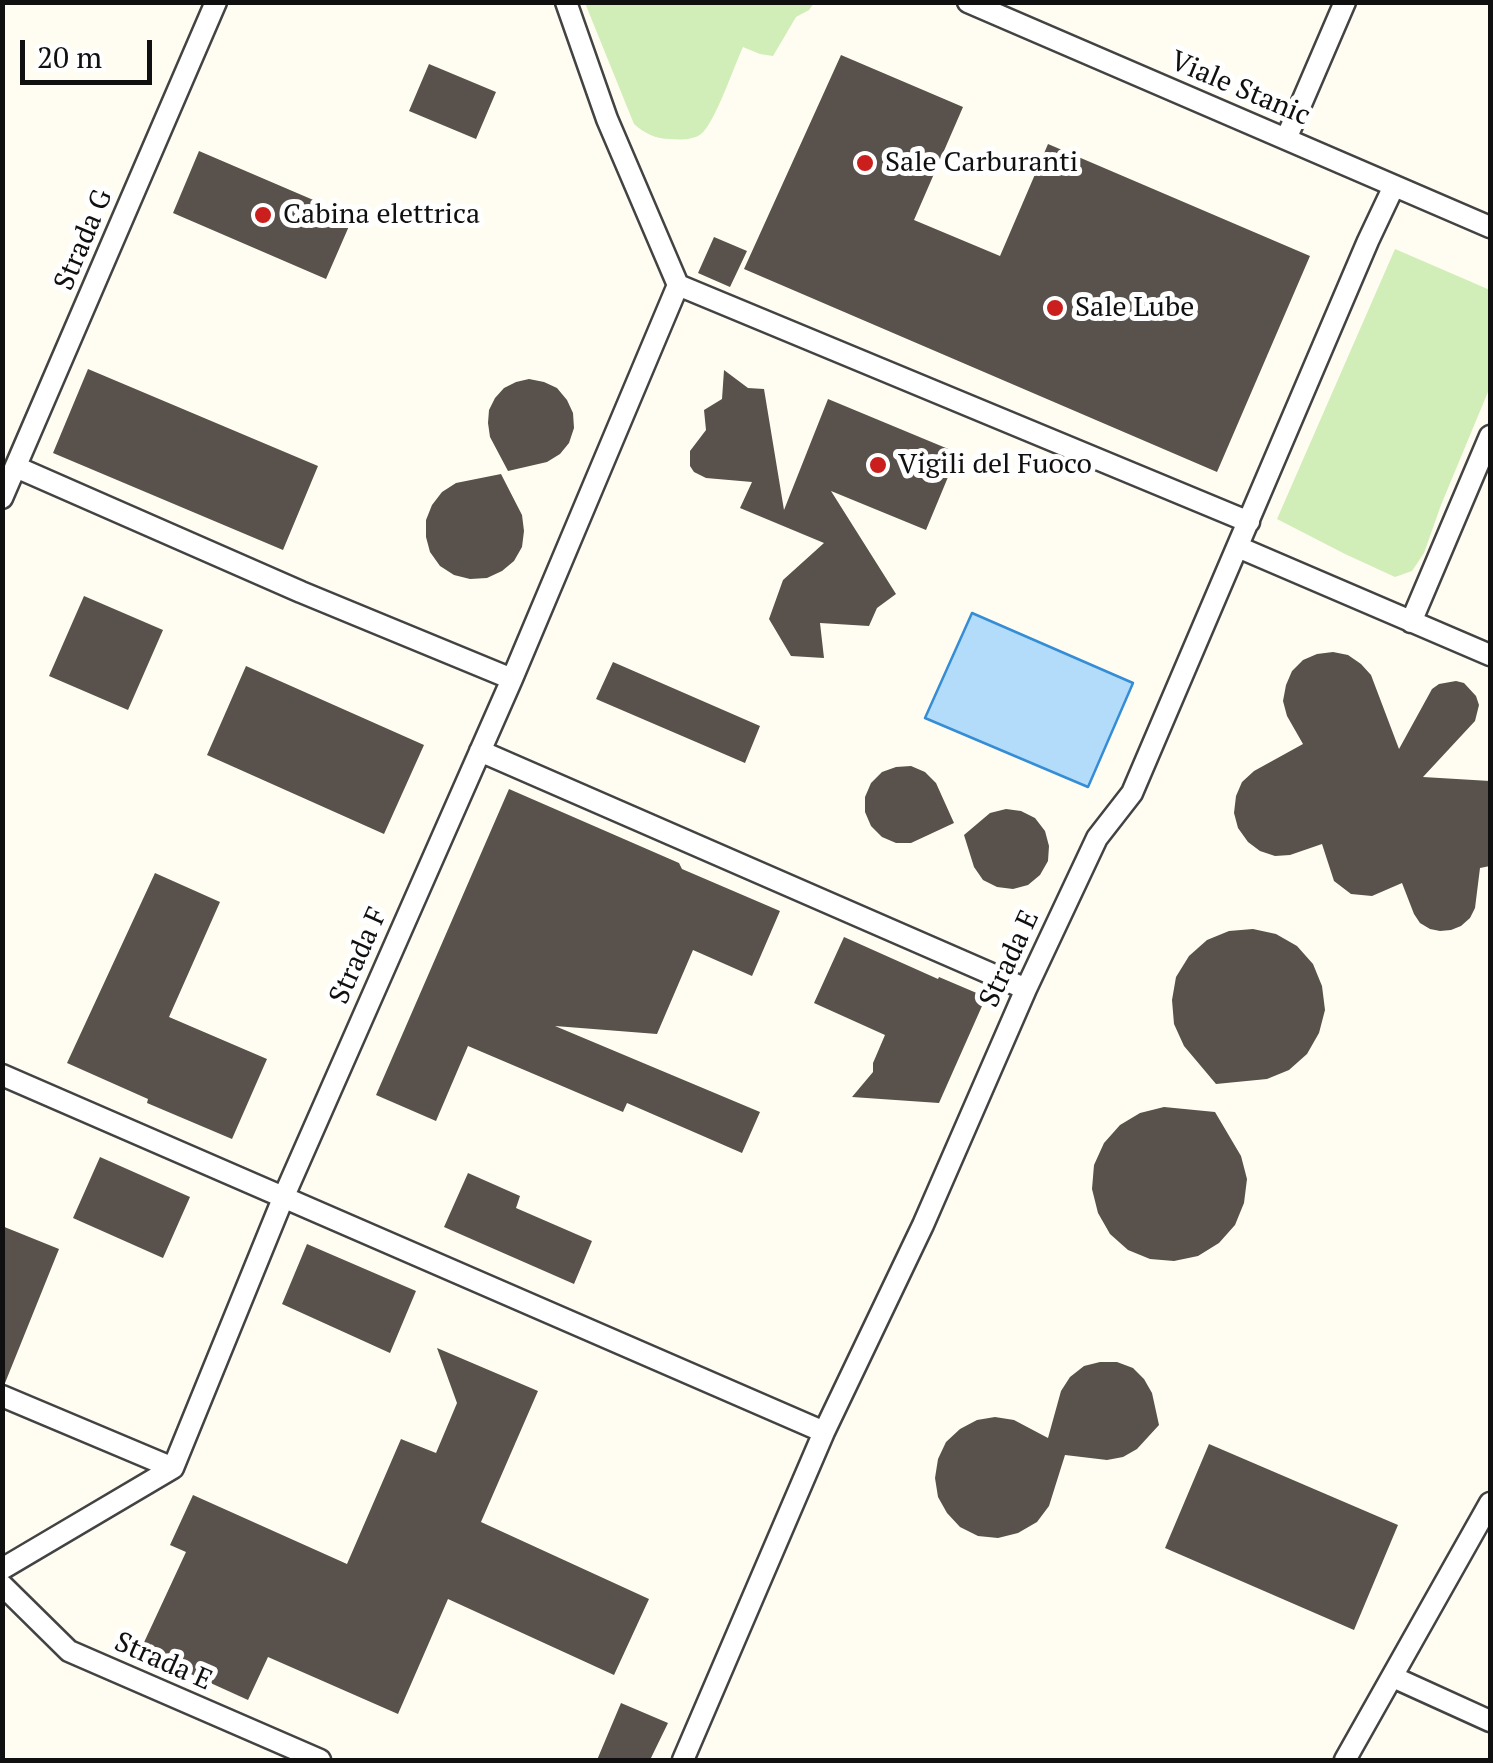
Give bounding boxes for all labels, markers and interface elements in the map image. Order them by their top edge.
scale bar [25,20,158,82]
text: 20 m [37,37,102,77]
street label: Viale Stanic [1165,44,1315,134]
place label: Sale Carburanti [885,146,1078,180]
marker: Sale Carburanti [854,152,876,174]
street label: Strada G [48,185,120,295]
place label: Cabina elettrica [283,198,480,232]
marker: Cabina elettrica [252,204,274,226]
place label: Sale Lube [1075,291,1194,325]
marker: Sale Lube [1044,297,1066,319]
place label: Vigili del Fuoco [898,448,1092,482]
marker: Vigili del Fuoco [867,454,889,476]
street label: Strada F [323,903,395,1009]
street label: Strada E [973,905,1047,1013]
street label: Strada E [109,1626,217,1698]

